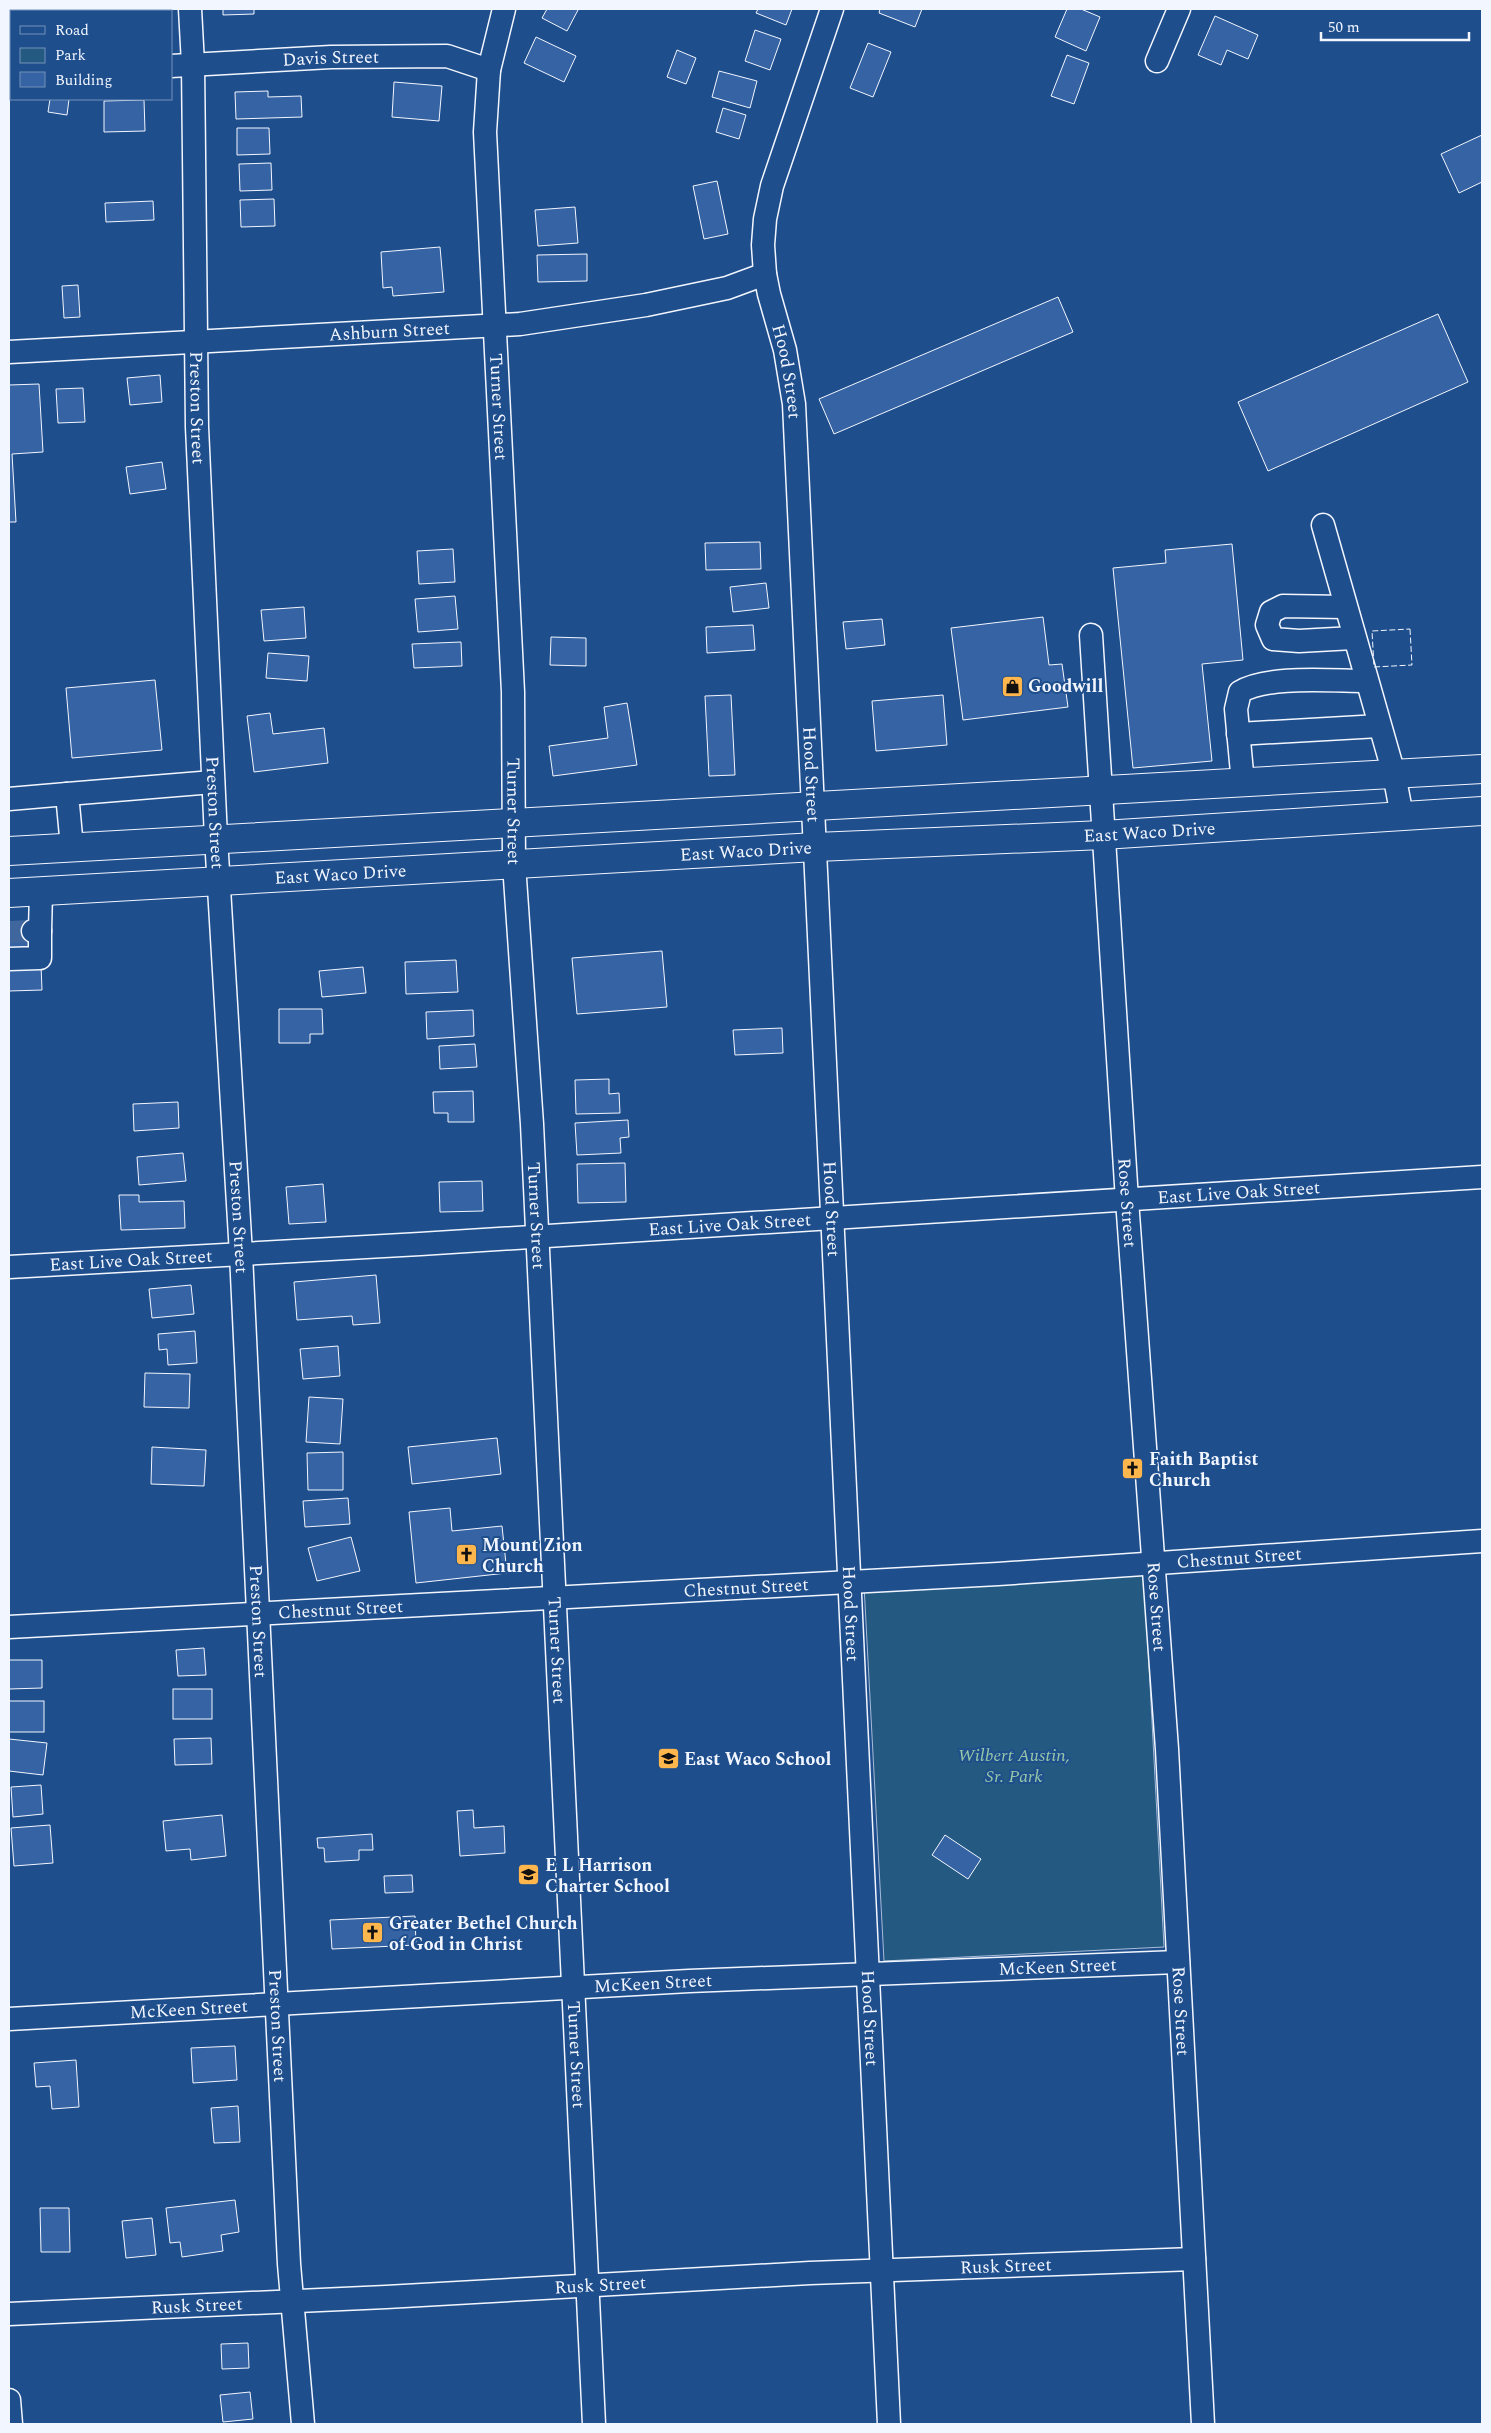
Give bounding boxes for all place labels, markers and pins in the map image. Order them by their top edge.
place label: Goodwill [1028,673,1103,700]
shop icon: Goodwill [1000,674,1024,698]
place label: Faith Baptist Church [1149,1446,1258,1494]
church icon: Faith Baptist Church [1121,1457,1145,1481]
place label: Mount Zion Church [482,1532,583,1580]
church icon: Mount Zion Church [454,1543,478,1567]
place label: East Waco School [684,1746,831,1773]
school or university icon: East Waco School [656,1747,680,1771]
place label: E L Harrison Charter School [545,1852,670,1900]
school or university icon: E L Harrison Charter School [517,1863,541,1887]
place label: Greater Bethel Church of God in Christ [389,1910,578,1958]
church icon: Greater Bethel Church of God in Christ [361,1921,385,1945]

